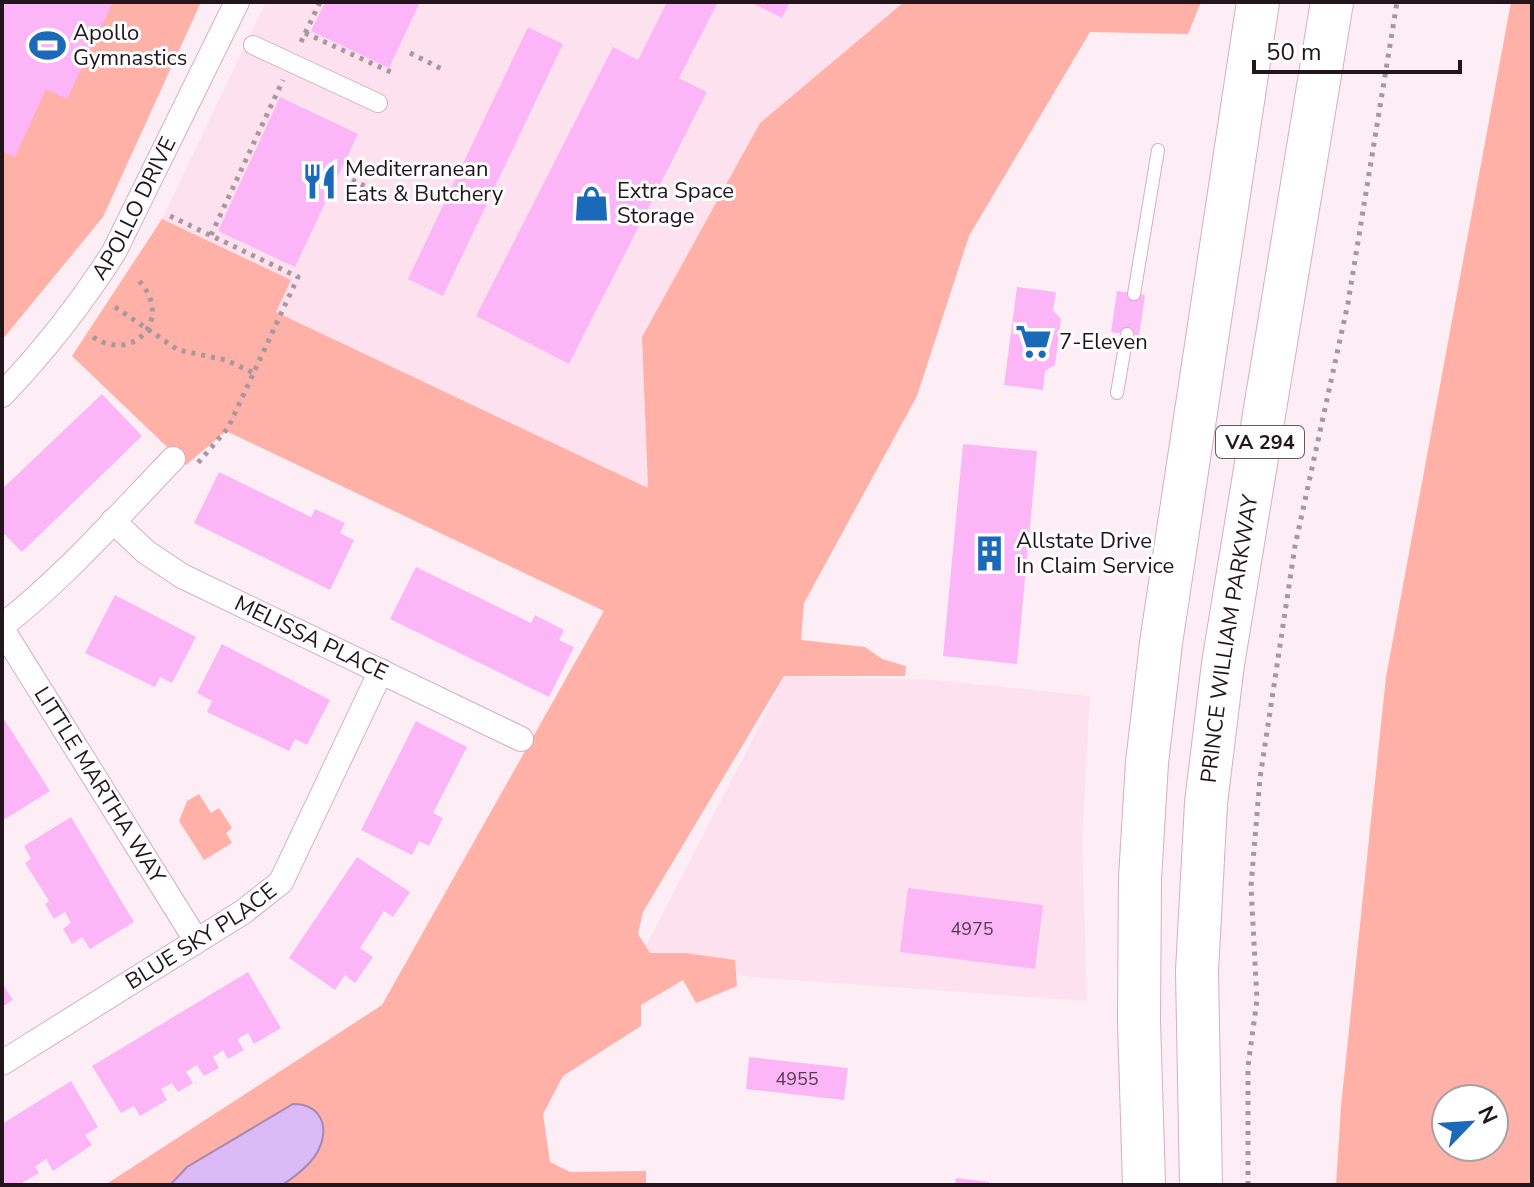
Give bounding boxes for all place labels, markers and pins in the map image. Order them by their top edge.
place label: Apollo Gymnastics [73,18,187,73]
sports icon: Apollo Gymnastics [28,27,66,65]
place label: Mediterranean Eats & Butchery [345,154,504,209]
restaurant icon: Mediterranean Eats & Butchery [300,163,338,201]
place label: Extra Space Storage [617,176,734,231]
shop icon: Extra Space Storage [572,185,610,223]
supermarket icon: 7-Eleven [1014,323,1052,361]
place label: 7-Eleven [1059,327,1148,357]
place label: Allstate Drive In Claim Service [1016,526,1174,581]
building icon: Allstate Drive In Claim Service [971,535,1009,573]

